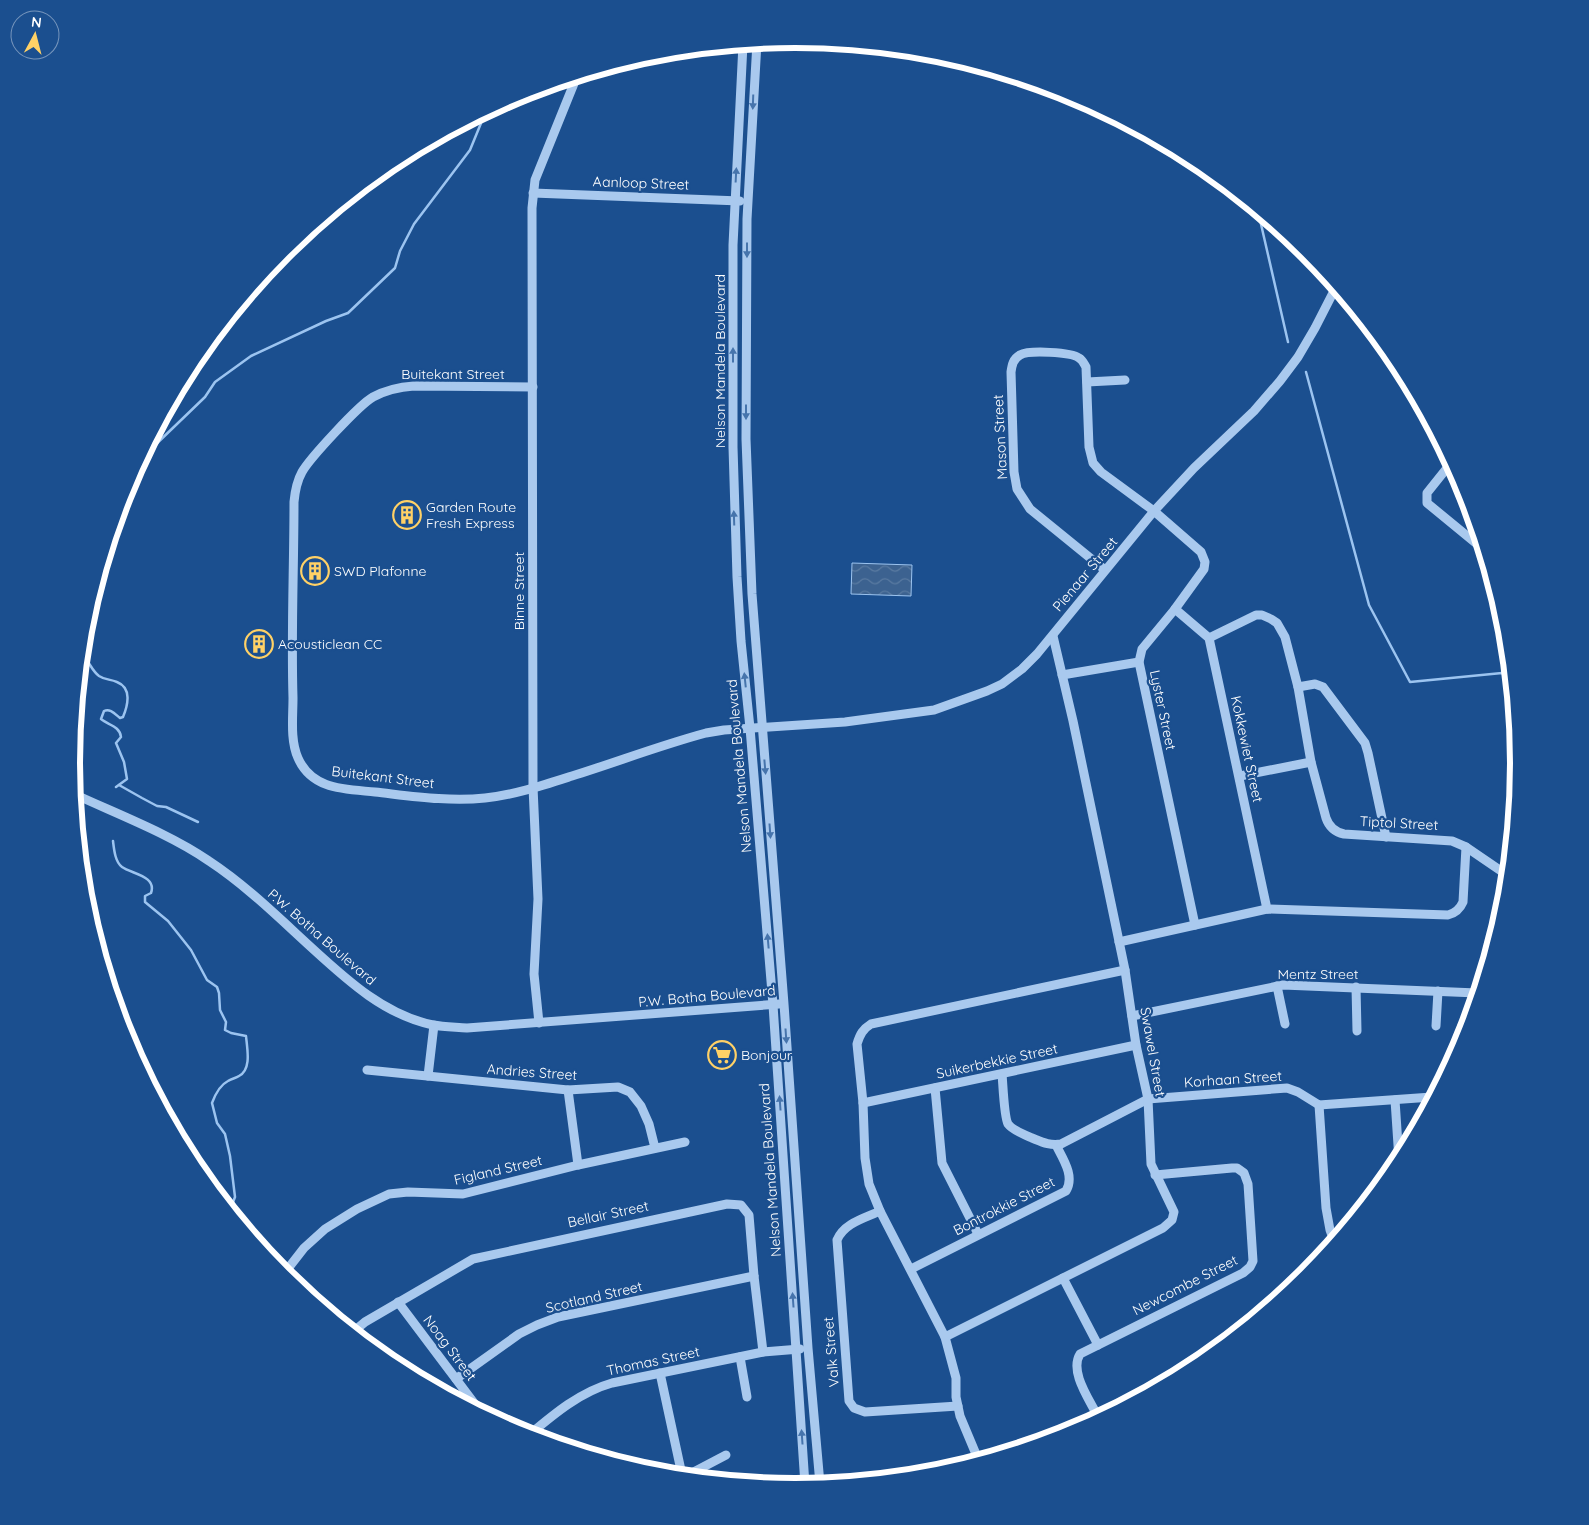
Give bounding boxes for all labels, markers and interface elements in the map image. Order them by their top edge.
north arrow [10,10,60,60]
text: N [30,13,43,32]
one-way arrow [749,94,757,110]
one-way arrow [732,167,740,183]
street label: Aanloop Street [592,172,690,194]
one-way arrow [743,242,751,258]
street label: Nelson Mandela Boulevard [711,274,729,448]
one-way arrow [729,347,737,363]
street label: Buitekant Street [401,365,505,383]
street label: Mason Street [989,394,1011,480]
one-way arrow [742,404,750,420]
place label: Garden Route Fresh Express [426,498,516,532]
building icon: Garden Route Fresh Express [392,500,422,530]
one-way arrow [730,509,738,525]
street label: Pienaar Street [1049,533,1122,615]
street label: Binne Street [510,552,528,630]
building icon: SWD Plafonne [300,556,330,586]
place label: SWD Plafonne [334,562,426,580]
building icon: Acousticlean CC [244,629,274,659]
place label: Acousticlean CC [278,635,382,653]
street label: Lyster Street [1146,668,1180,752]
one-way arrow [741,671,749,687]
street label: Nelson Mandela Boulevard [722,678,756,854]
street label: Kokkewiet Street [1227,694,1267,804]
one-way arrow [762,759,770,775]
street label: Buitekant Street [331,762,436,792]
street label: Tiptol Street [1359,812,1439,834]
one-way arrow [767,823,775,839]
street label: P.W. Botha Boulevard [264,885,380,989]
one-way arrow [763,933,771,949]
street label: Mentz Street [1277,965,1359,983]
street label: P.W. Botha Boulevard [638,981,776,1011]
street label: Swawel Street [1136,1006,1170,1098]
one-way arrow [783,1028,791,1044]
street label: Suikerbekkie Street [935,1039,1060,1083]
supermarket icon: Bonjour [707,1040,737,1070]
place label: Bonjour [741,1046,793,1064]
street label: Andries Street [486,1060,578,1084]
street label: Korhaan Street [1183,1067,1283,1091]
street label: Nelson Mandela Boulevard [755,1082,785,1258]
one-way arrow [775,1095,783,1111]
street label: Figland Street [452,1151,544,1189]
street label: Bontrokkie Street [950,1172,1058,1239]
street label: Bellair Street [566,1197,650,1231]
street label: Newcombe Street [1129,1251,1241,1319]
street label: Scotland Street [544,1277,644,1317]
one-way arrow [788,1292,796,1308]
street label: Noag Street [419,1311,481,1385]
street label: Valk Street [819,1316,843,1388]
street label: Thomas Street [605,1342,701,1380]
one-way arrow [798,1428,806,1444]

